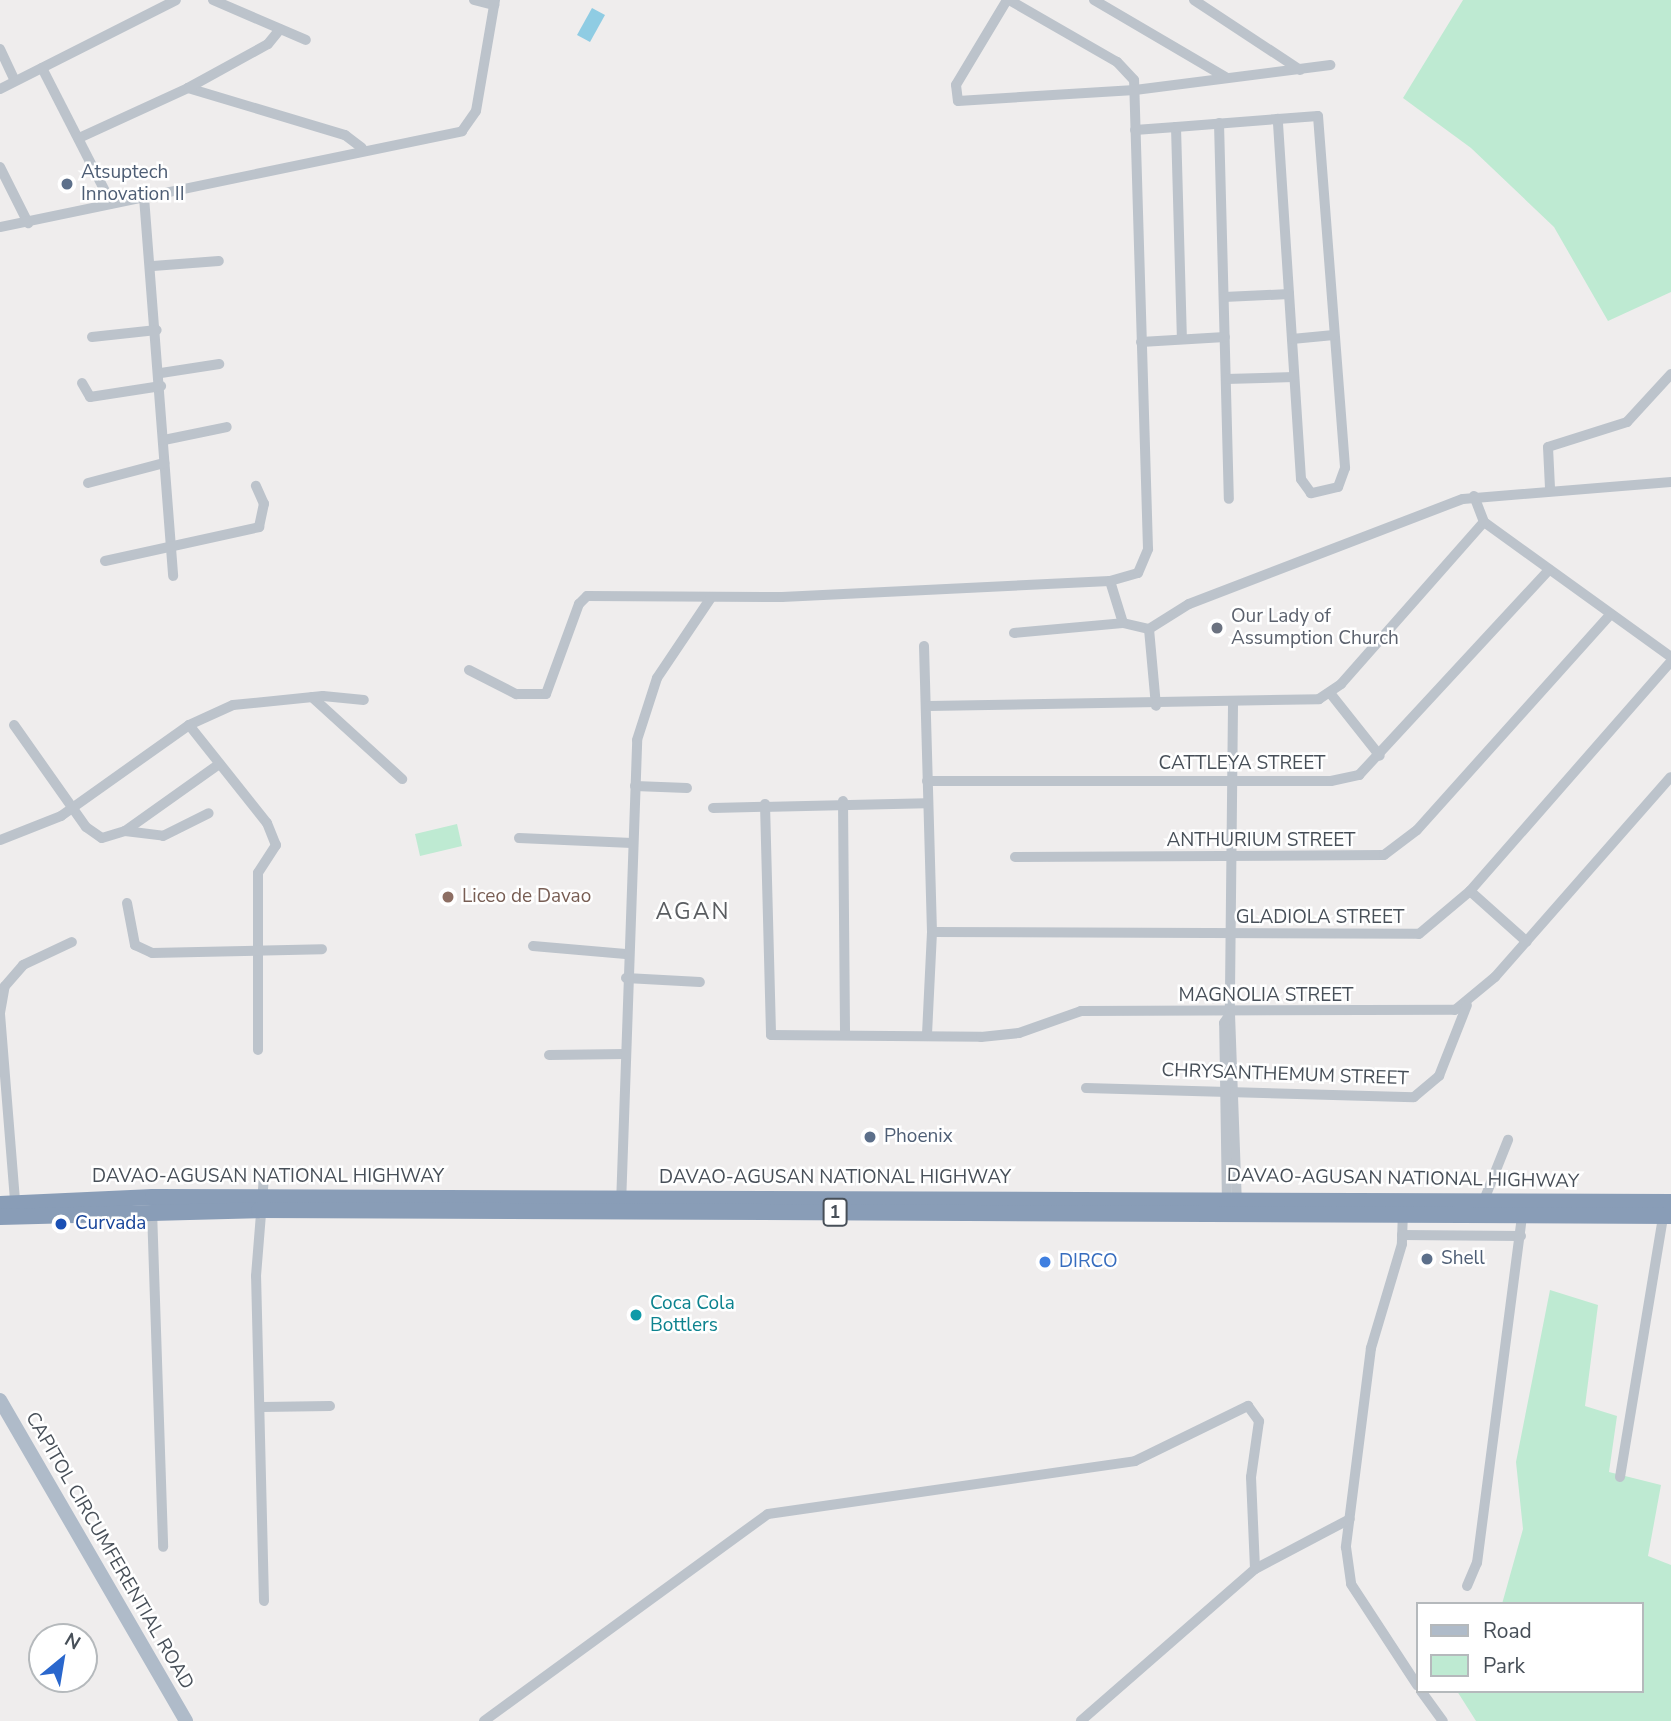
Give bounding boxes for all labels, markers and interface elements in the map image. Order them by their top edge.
place label: Atsuptech Innovation II [81,162,185,206]
marker: Atsuptech Innovation II [59,176,75,192]
place label: Our Lady of Assumption Church [1231,606,1399,650]
marker: Our Lady of Assumption Church [1209,620,1225,636]
street label: CATTLEYA STREET [1159,753,1325,775]
street label: ANTHURIUM STREET [1166,830,1356,852]
place label: Liceo de Davao [462,886,591,908]
marker: Liceo de Davao [440,889,456,905]
district label: AGAN [656,898,730,926]
street label: GLADIOLA STREET [1236,907,1404,929]
street label: MAGNOLIA STREET [1178,985,1354,1007]
street label: CHRYSANTHEMUM STREET [1161,1059,1409,1091]
place label: Phoenix [884,1126,953,1148]
marker: Phoenix [862,1129,878,1145]
street label: DAVAO-AGUSAN NATIONAL HIGHWAY [1227,1165,1579,1193]
street label: DAVAO-AGUSAN NATIONAL HIGHWAY [92,1166,444,1188]
street label: DAVAO-AGUSAN NATIONAL HIGHWAY [659,1167,1011,1189]
road number: 1 [821,1198,849,1226]
place label: Curvada [75,1213,146,1235]
marker: Curvada [53,1216,69,1232]
place label: Shell [1441,1248,1485,1270]
place label: DIRCO [1059,1251,1118,1273]
marker: Shell [1419,1251,1435,1267]
marker: DIRCO [1037,1254,1053,1270]
place label: Coca Cola Bottlers [650,1293,735,1337]
marker: Coca Cola Bottlers [628,1307,644,1323]
street label: CAPITOL CIRCUMFERENTIAL ROAD [20,1408,198,1694]
legend [1416,1602,1643,1693]
text: Road [1483,1617,1532,1645]
north arrow [28,1623,98,1693]
text: Park [1483,1652,1525,1680]

